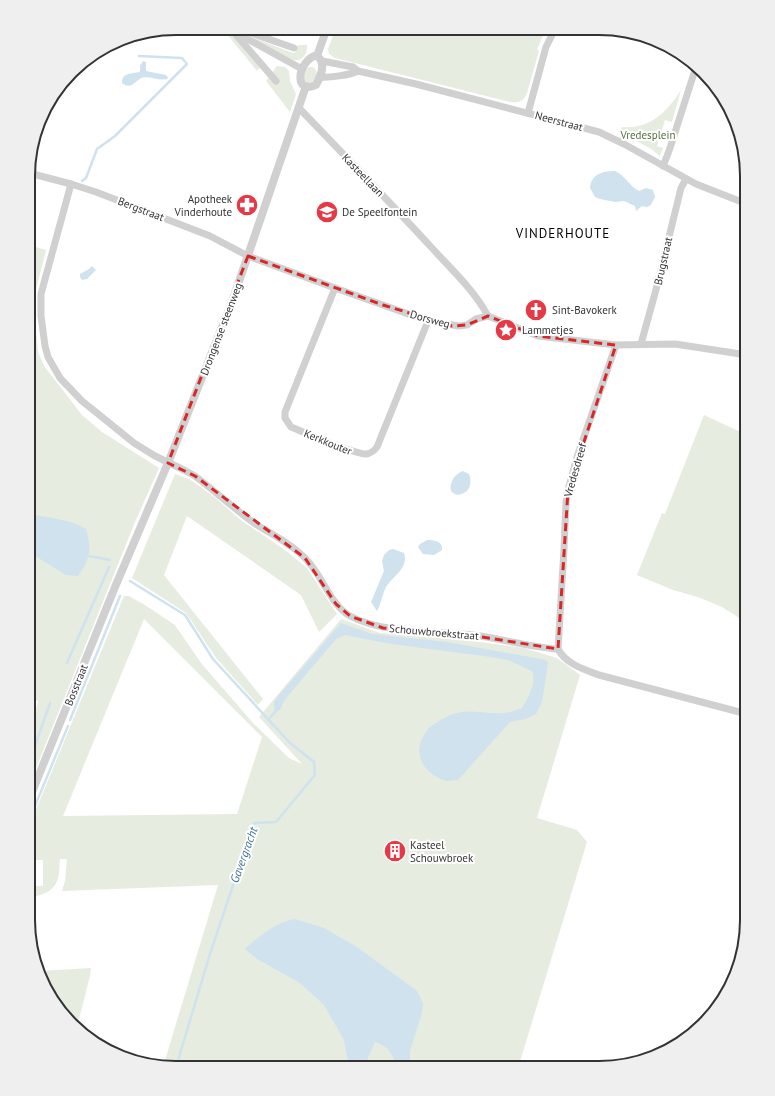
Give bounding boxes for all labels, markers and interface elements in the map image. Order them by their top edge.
street label: Neerstraat [534,108,585,134]
park label: Vredesplein [620,128,675,142]
street label: Kasteellaan [339,151,387,199]
place label: Apotheek Vinderhoute [174,192,233,219]
pharmacy icon: Apotheek Vinderhoute [234,192,260,218]
street label: Bergstraat [116,194,166,224]
school or university icon: De Speelfontein [314,199,340,225]
place label: De Speelfontein [342,205,417,219]
district label: VINDERHOUTE [515,225,610,242]
street label: Brugstraat [651,235,675,286]
street label: Drongense steenweg [197,281,245,377]
church icon: Sint-Bavokerk [523,297,549,323]
place label: Sint-Bavokerk [552,303,618,317]
street label: Dorsweg [408,307,452,331]
place icon: Lammetjes [493,317,519,343]
place label: Lammetjes [522,323,574,337]
street label: Kerkkouter [302,426,354,458]
street label: Vredesdreef [560,441,589,500]
street label: Schouwbroekstraat [389,621,480,643]
street label: Bosstraat [61,662,91,708]
water label: Gavergracht [226,824,261,885]
building icon: Kasteel Schouwbroek [382,838,408,864]
place label: Kasteel Schouwbroek [410,838,474,865]

